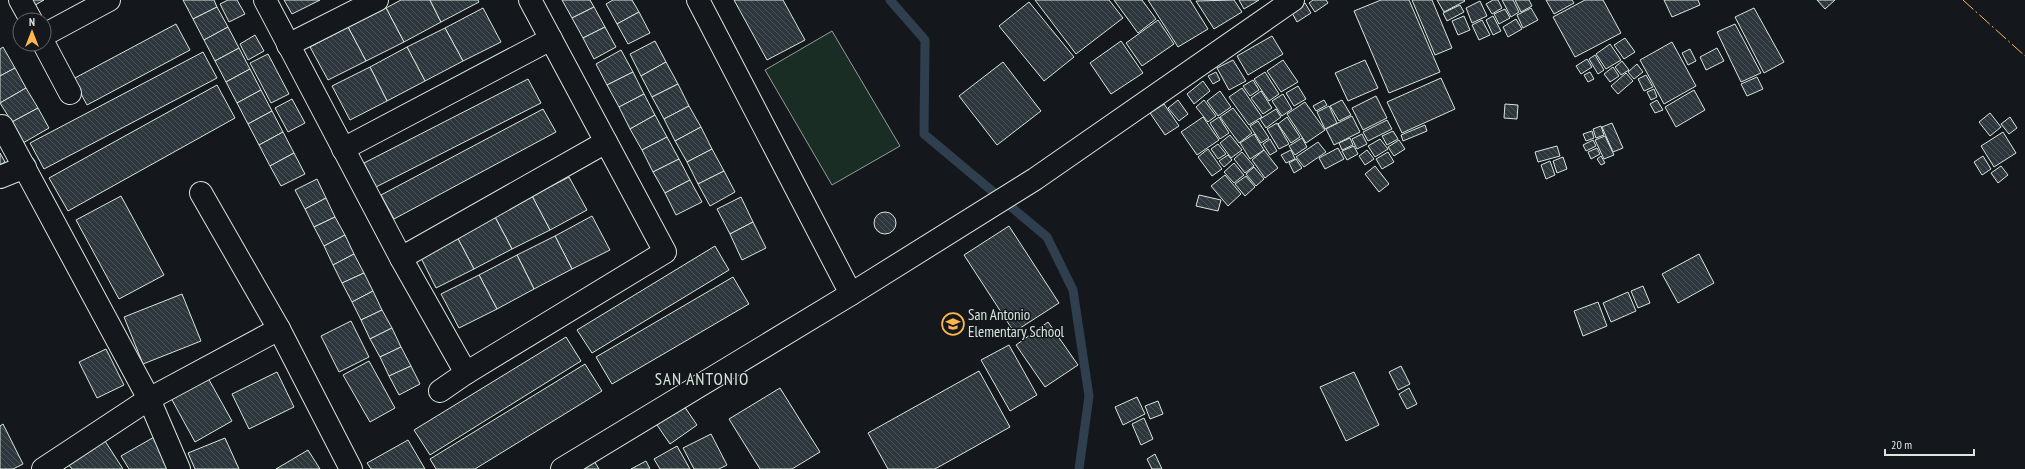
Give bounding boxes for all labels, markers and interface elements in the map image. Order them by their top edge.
north arrow [12,12,52,52]
text: N [29,15,35,29]
place label: San Antonio Elementary School [968,305,1065,341]
school or university icon: San Antonio Elementary School [940,311,966,337]
district label: SAN ANTONIO [655,368,749,390]
scale bar [1885,431,1974,457]
text: 20 m [1891,437,1912,452]

